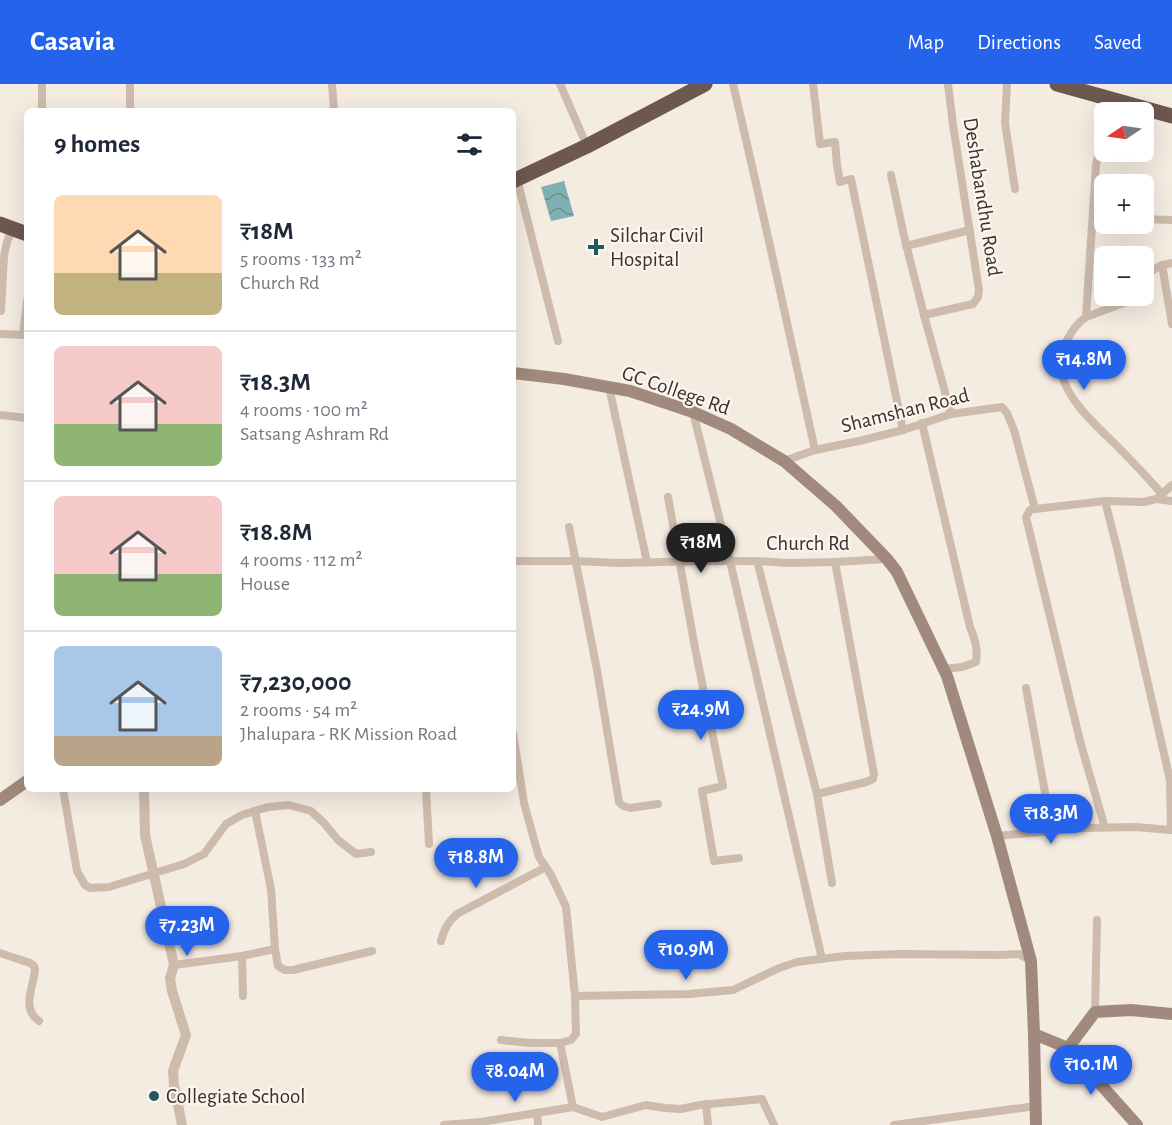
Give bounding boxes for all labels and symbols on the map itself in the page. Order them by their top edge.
north arrow [1094,102,1154,162]
street label: Deshabandhu Road [960,116,1005,278]
place label: Silchar Civil Hospital [610,225,704,270]
marker: Silchar Civil Hospital [587,238,605,256]
pin: ₹14.8M [1035,340,1133,391]
street label: GC College Rd [619,362,733,419]
street label: Shamshan Road [839,384,971,437]
pin: ₹18M [665,523,737,574]
street label: Church Rd [766,533,850,554]
pin: ₹24.9M [652,690,750,741]
pin: ₹18.3M [1002,794,1100,845]
pin: ₹18.8M [427,838,525,889]
pin: ₹7.23M [138,906,236,957]
pin: ₹10.9M [637,930,735,981]
pin: ₹10.1M [1042,1045,1140,1096]
pin: ₹8.04M [466,1052,564,1103]
place label: Collegiate School [166,1086,306,1107]
marker: Collegiate School [147,1089,161,1103]

